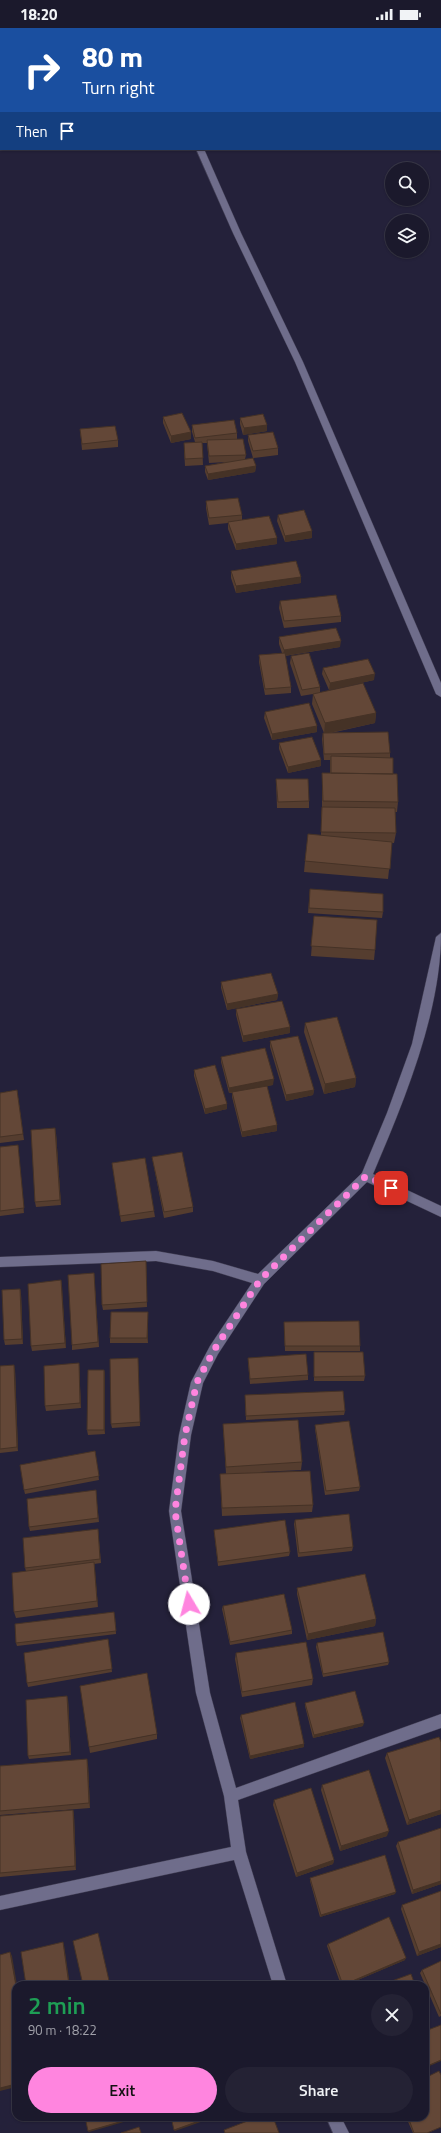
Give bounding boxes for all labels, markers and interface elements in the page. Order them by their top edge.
text: 18:20 [20,3,57,26]
text: 80 m [82,35,143,78]
icon: right [16,44,68,96]
text: Turn right [82,74,155,101]
text: Then [16,120,48,143]
icon: arrive [56,120,78,142]
map controls [385,162,429,258]
button: search [385,162,429,206]
button: layers [385,214,429,258]
pin [374,1171,408,1205]
icon: arrive [380,1177,402,1199]
position arrow [168,1583,210,1625]
text: 2 min [28,1987,86,2023]
button: close [371,1994,413,2036]
text: 90 m · 18:22 [28,2020,97,2040]
button: Exit [28,2067,217,2113]
button: Share [225,2067,413,2113]

